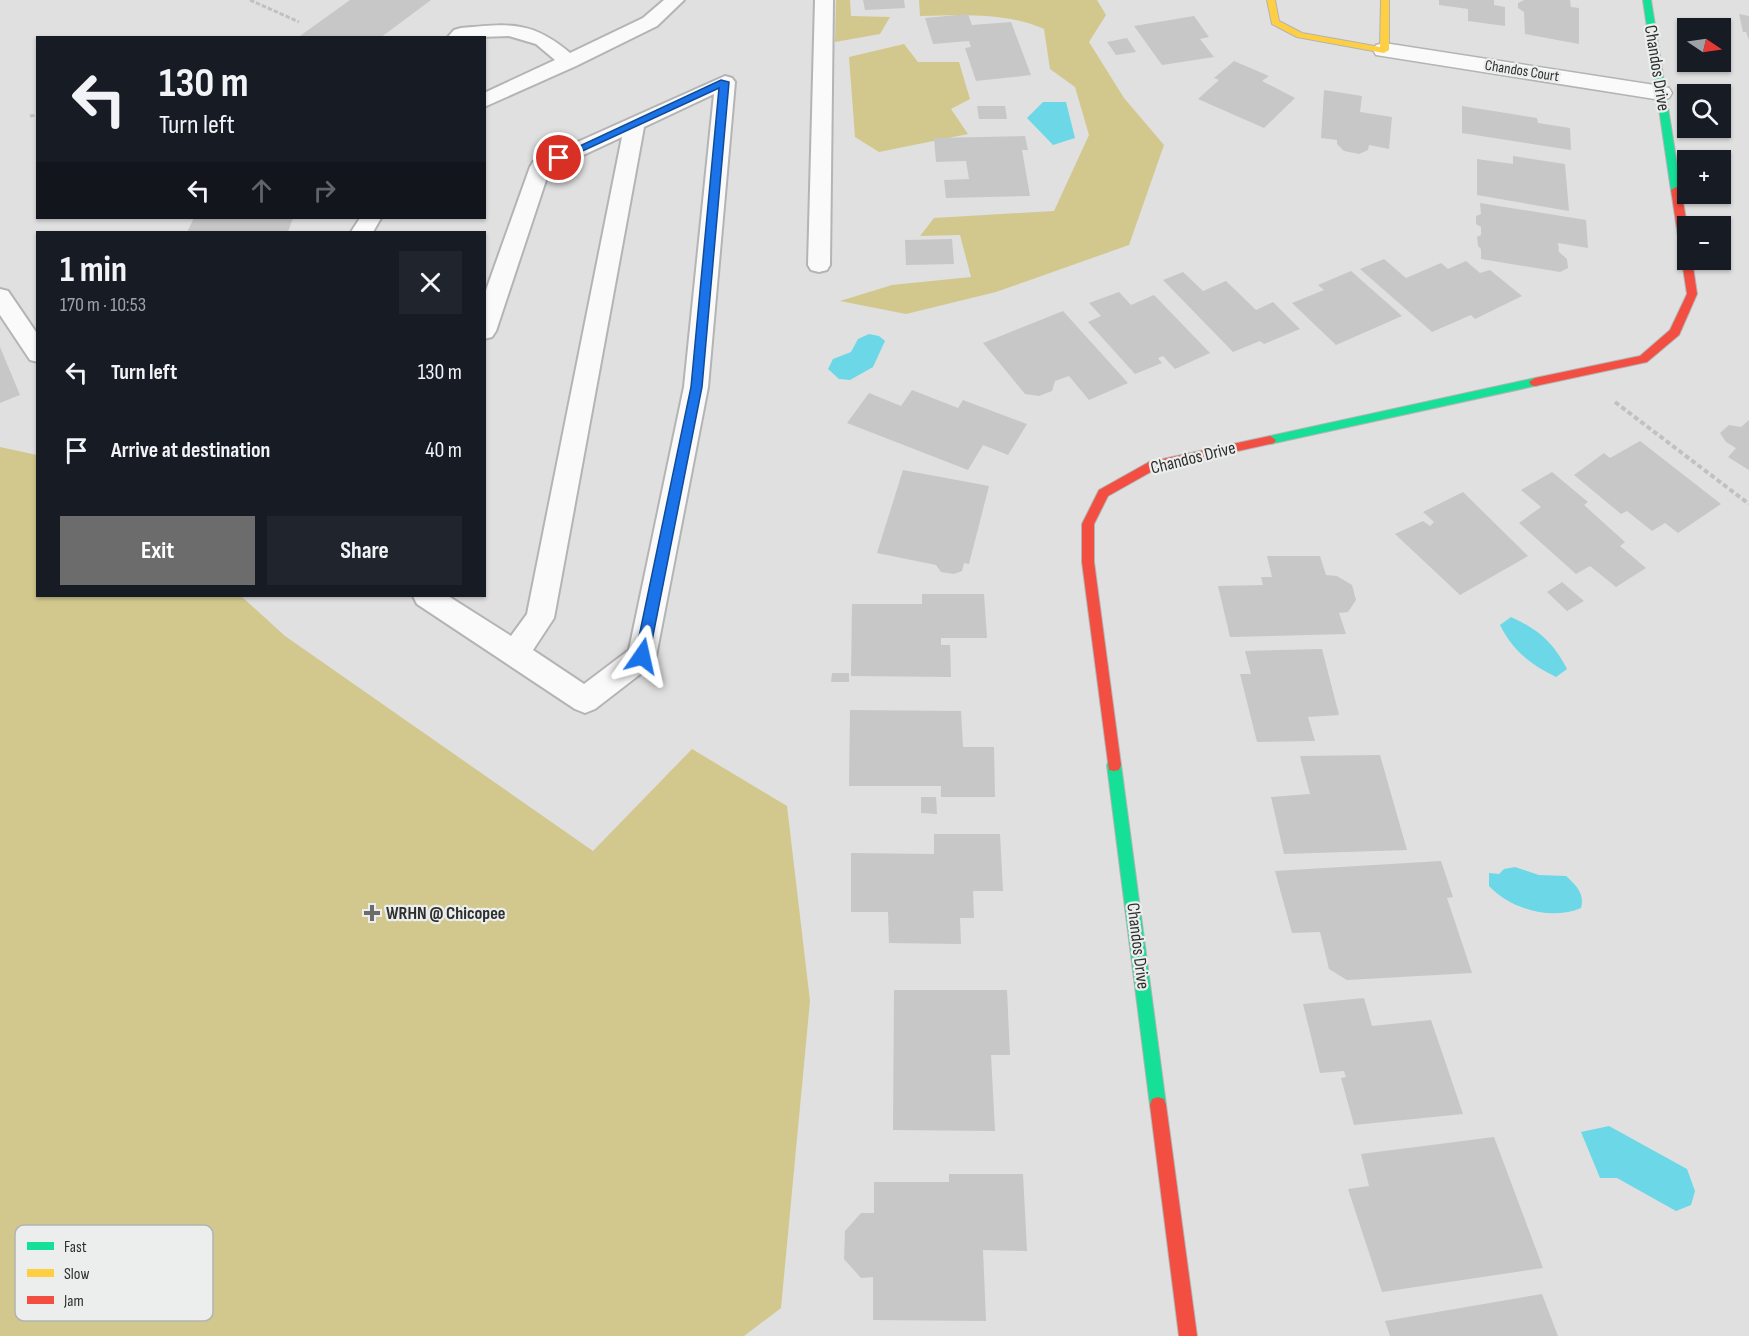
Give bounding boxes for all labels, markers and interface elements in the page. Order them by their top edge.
north arrow [1677,18,1731,72]
map controls [1677,18,1731,270]
street label: Chandos Drive [1640,23,1674,113]
street label: Chandos Court [1484,56,1561,86]
text: 130 m [159,58,249,109]
icon: left [60,60,138,138]
button: search [1677,84,1731,138]
text: Turn left [159,109,235,141]
pin [533,132,584,183]
icon: arrive [542,141,575,174]
button: + [1677,150,1731,204]
icon: left [182,174,215,207]
icon: ahead [245,174,278,207]
icon: right [308,174,341,207]
button: − [1677,216,1731,270]
text: 1 min [60,249,127,292]
button: close [399,251,462,314]
text: 170 m · 10:53 [60,293,146,317]
icon: left [60,356,93,389]
text: Turn left [111,359,177,386]
text: 130 m [418,359,462,386]
icon: arrive [60,434,93,467]
text: Arrive at destination [111,437,270,464]
text: 40 m [425,437,462,464]
street label: Chandos Drive [1148,437,1238,479]
button: Exit [60,516,255,585]
button: Share [267,516,462,585]
position arrow [610,624,674,688]
street label: Chandos Drive [1122,902,1154,990]
place label: WRHN @ Chicopee [386,903,506,924]
marker: WRHN @ Chicopee [363,904,381,922]
legend [15,1225,213,1321]
text: Fast [64,1238,87,1257]
text: Slow [64,1265,89,1284]
text: Jam [63,1292,84,1311]

